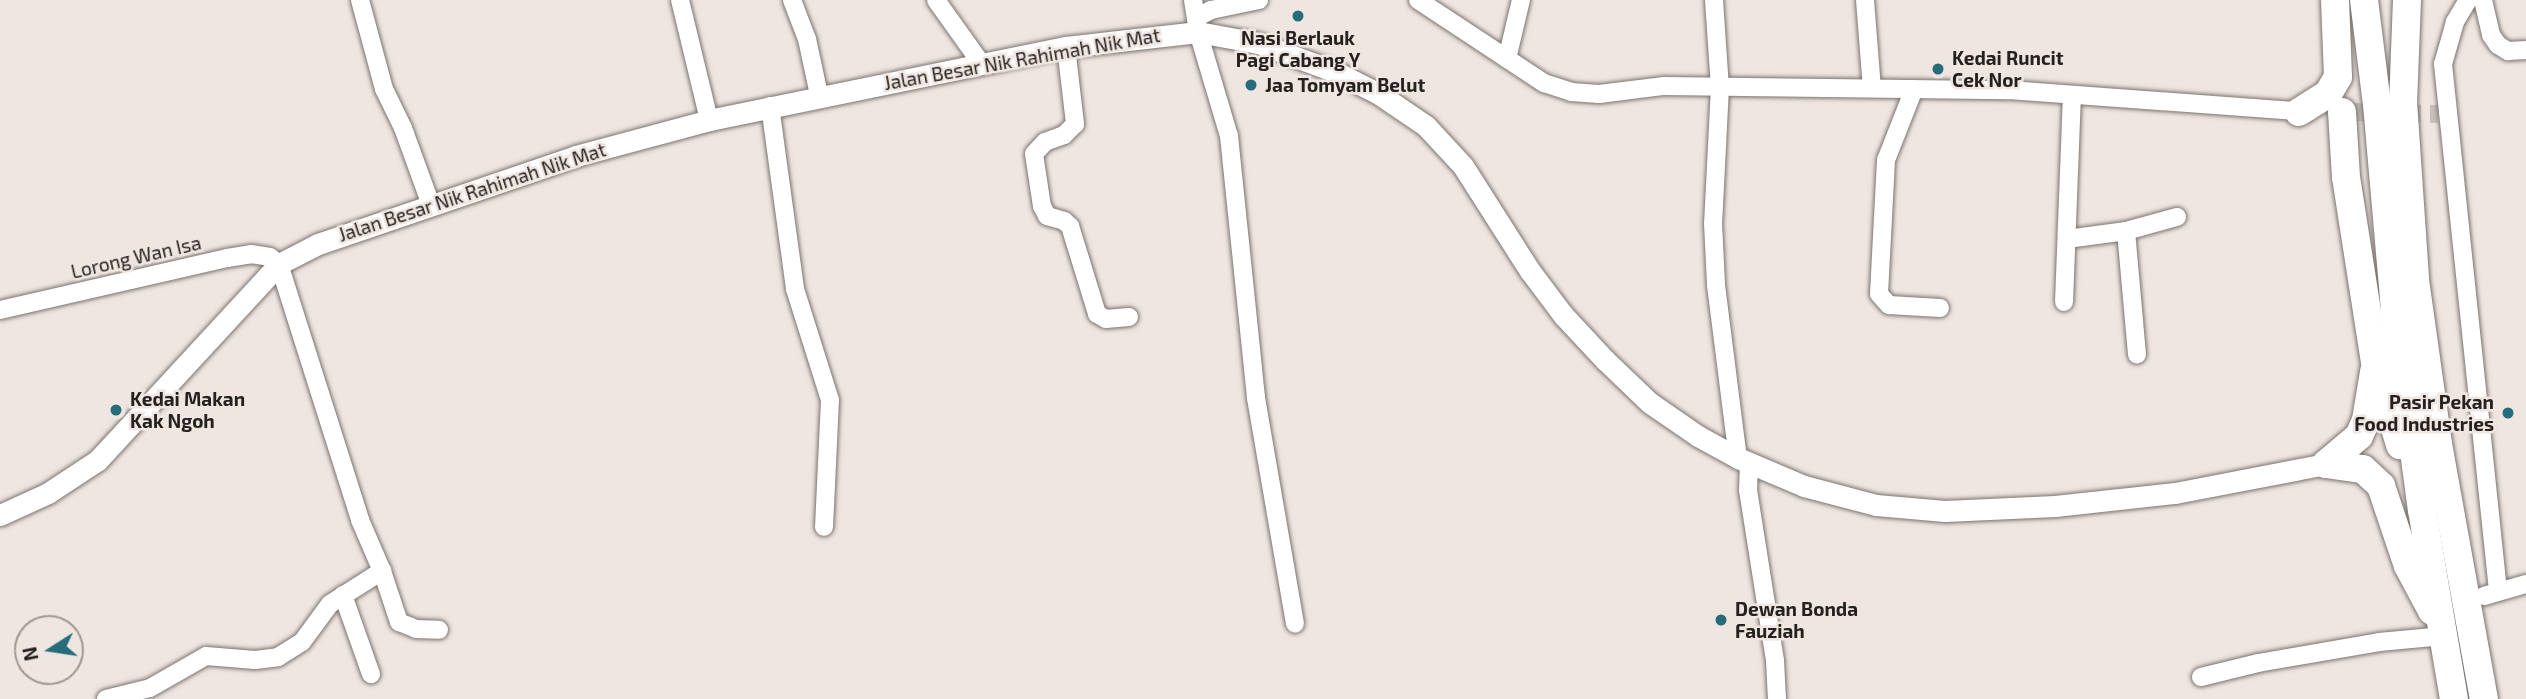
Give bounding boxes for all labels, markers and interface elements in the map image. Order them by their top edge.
marker: Nasi Berlauk Pagi Cabang Y [1290,8,1306,24]
street label: Jalan Besar Nik Rahimah Nik Mat [882,23,1162,95]
place label: Nasi Berlauk Pagi Cabang Y [1235,27,1361,71]
place label: Kedai Runcit Cek Nor [1952,47,2064,91]
marker: Kedai Runcit Cek Nor [1930,61,1946,77]
place label: Jaa Tomyam Belut [1265,74,1426,96]
marker: Jaa Tomyam Belut [1243,77,1259,93]
street label: Jalan Besar Nik Rahimah Nik Mat [335,138,609,246]
street label: Lorong Wan Isa [69,231,203,283]
place label: Kedai Makan Kak Ngoh [130,388,245,432]
place label: Pasir Pekan Food Industries [2354,391,2494,435]
marker: Kedai Makan Kak Ngoh [108,402,124,418]
marker: Pasir Pekan Food Industries [2500,405,2516,421]
place label: Dewan Bonda Fauziah [1735,598,1858,642]
marker: Dewan Bonda Fauziah [1713,612,1729,628]
north arrow [14,615,84,685]
text: N [17,645,43,663]

